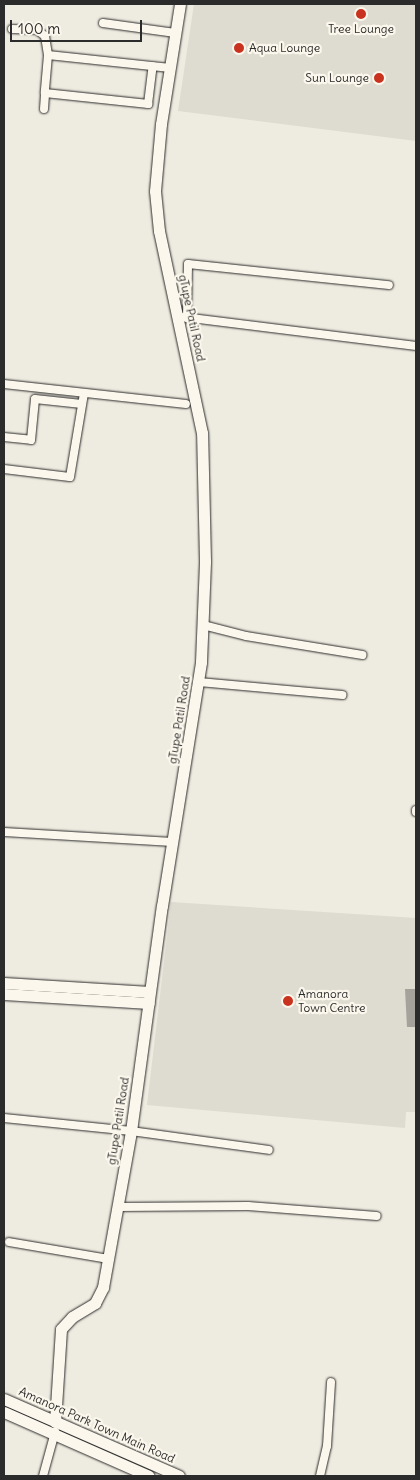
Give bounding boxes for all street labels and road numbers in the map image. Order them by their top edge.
street label: gTupe Patil Road [176,273,208,363]
street label: gTupe Patil Road [165,675,193,765]
street label: gTupe Patil Road [104,1076,132,1166]
street label: Amanora Park Town Main Road [17,1384,177,1466]

